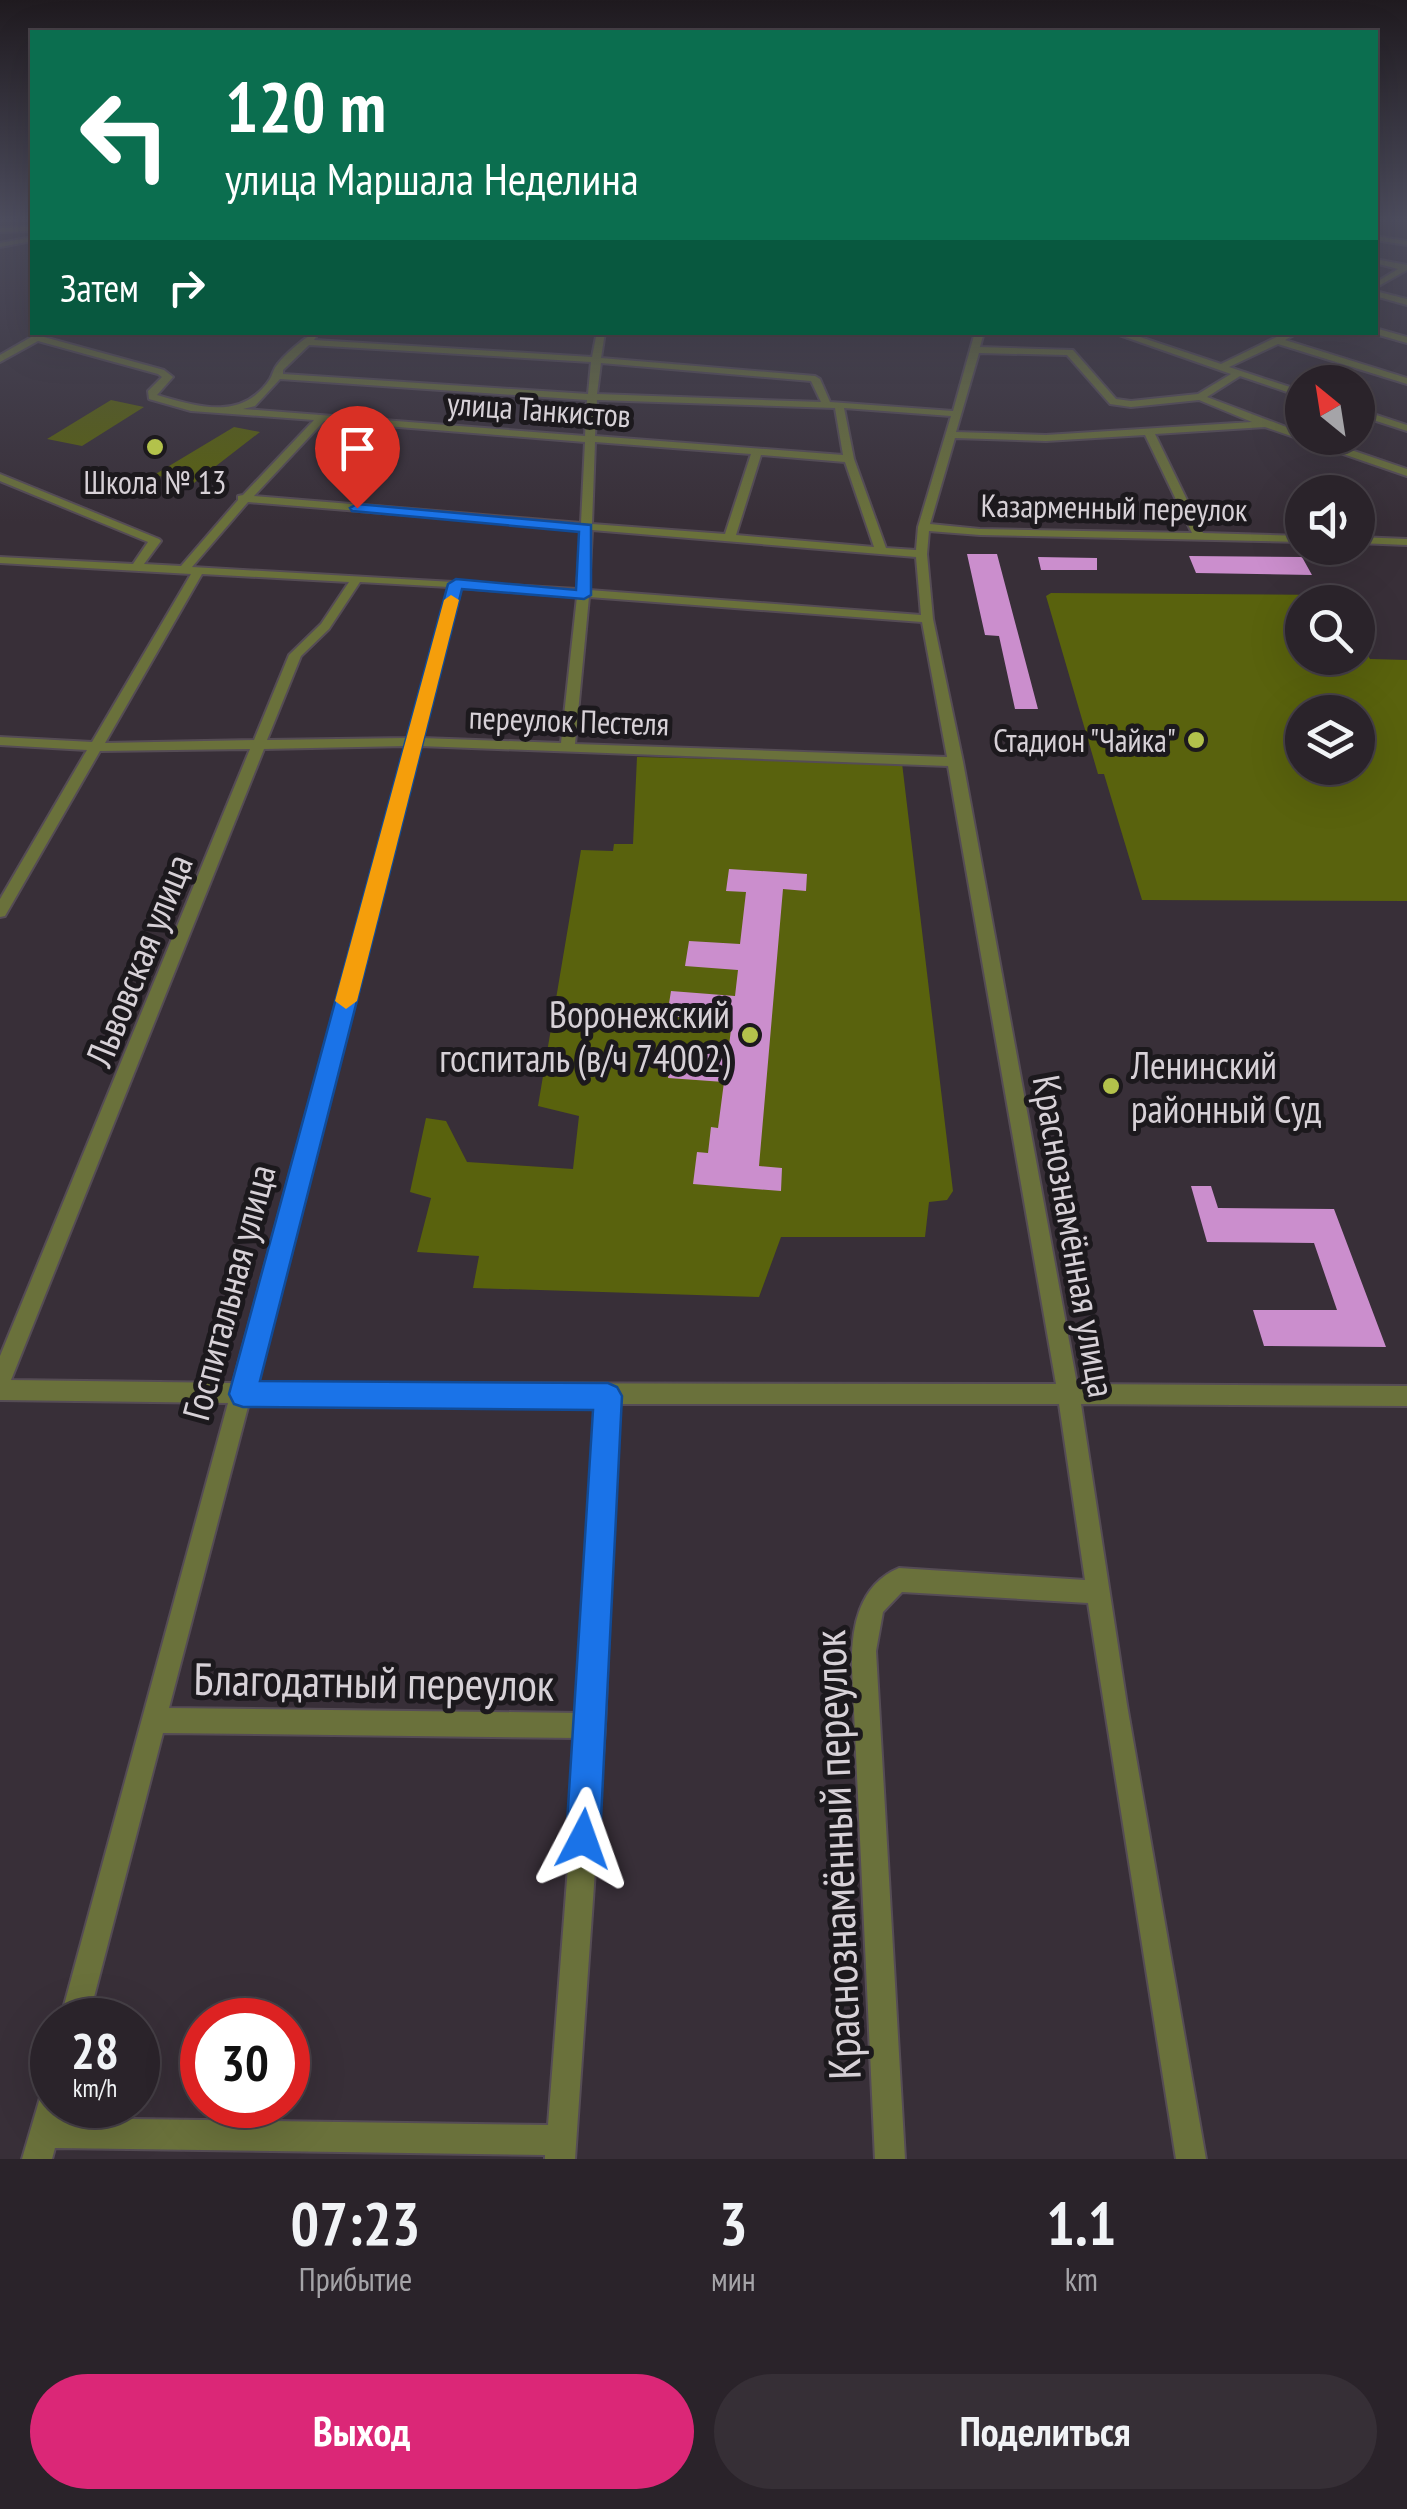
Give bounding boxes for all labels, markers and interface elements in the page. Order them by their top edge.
text: 120 m [225,61,386,151]
icon: left [60,70,190,200]
text: улица Маршала Неделина [225,149,639,207]
icon: right [159,260,214,315]
text: Затем [60,263,139,312]
north arrow [1285,365,1375,455]
map controls [1285,365,1375,785]
street label: улица Танкистов [446,382,632,436]
pin [315,406,400,509]
icon: arrive [330,421,385,476]
marker: Школа № 13 [144,436,166,458]
place label: Школа № 13 [84,461,226,503]
button: sound [1285,475,1375,565]
street label: Казарменный переулок [980,484,1248,530]
button: search [1285,585,1375,675]
button: layers [1285,695,1375,785]
street label: переулок Пестеля [468,696,670,744]
place label: Стадион "Чайка" [993,719,1176,761]
marker: Стадион "Чайка" [1185,729,1207,751]
street label: Львовская улица [73,847,203,1074]
place label: Воронежский госпиталь (в/ч 74002) [439,989,730,1082]
marker: Воронежский госпиталь (в/ч 74002) [739,1024,761,1046]
place label: Ленинский районный Суд [1130,1040,1322,1133]
street label: Краснознамённая улица [1023,1071,1127,1401]
marker: Ленинский районный Суд [1100,1075,1122,1097]
street label: Госпитальная улица [170,1159,286,1425]
street label: Краснознамённый переулок [799,1629,873,2081]
street label: Благодатный переулок [193,1649,555,1713]
position arrow [531,1787,635,1891]
speed limit sign: 30 [180,1998,310,2128]
text: 28 [71,2018,119,2083]
text: km/h [73,2072,117,2104]
text: 07:23 [291,2184,420,2262]
text: 3 [719,2184,748,2262]
text: 1.1 [1046,2184,1116,2262]
text: Прибытие [299,2258,412,2300]
text: мин [711,2258,756,2300]
text: km [1065,2258,1098,2300]
button: Выход [30,2374,694,2489]
button: Поделиться [714,2374,1377,2489]

